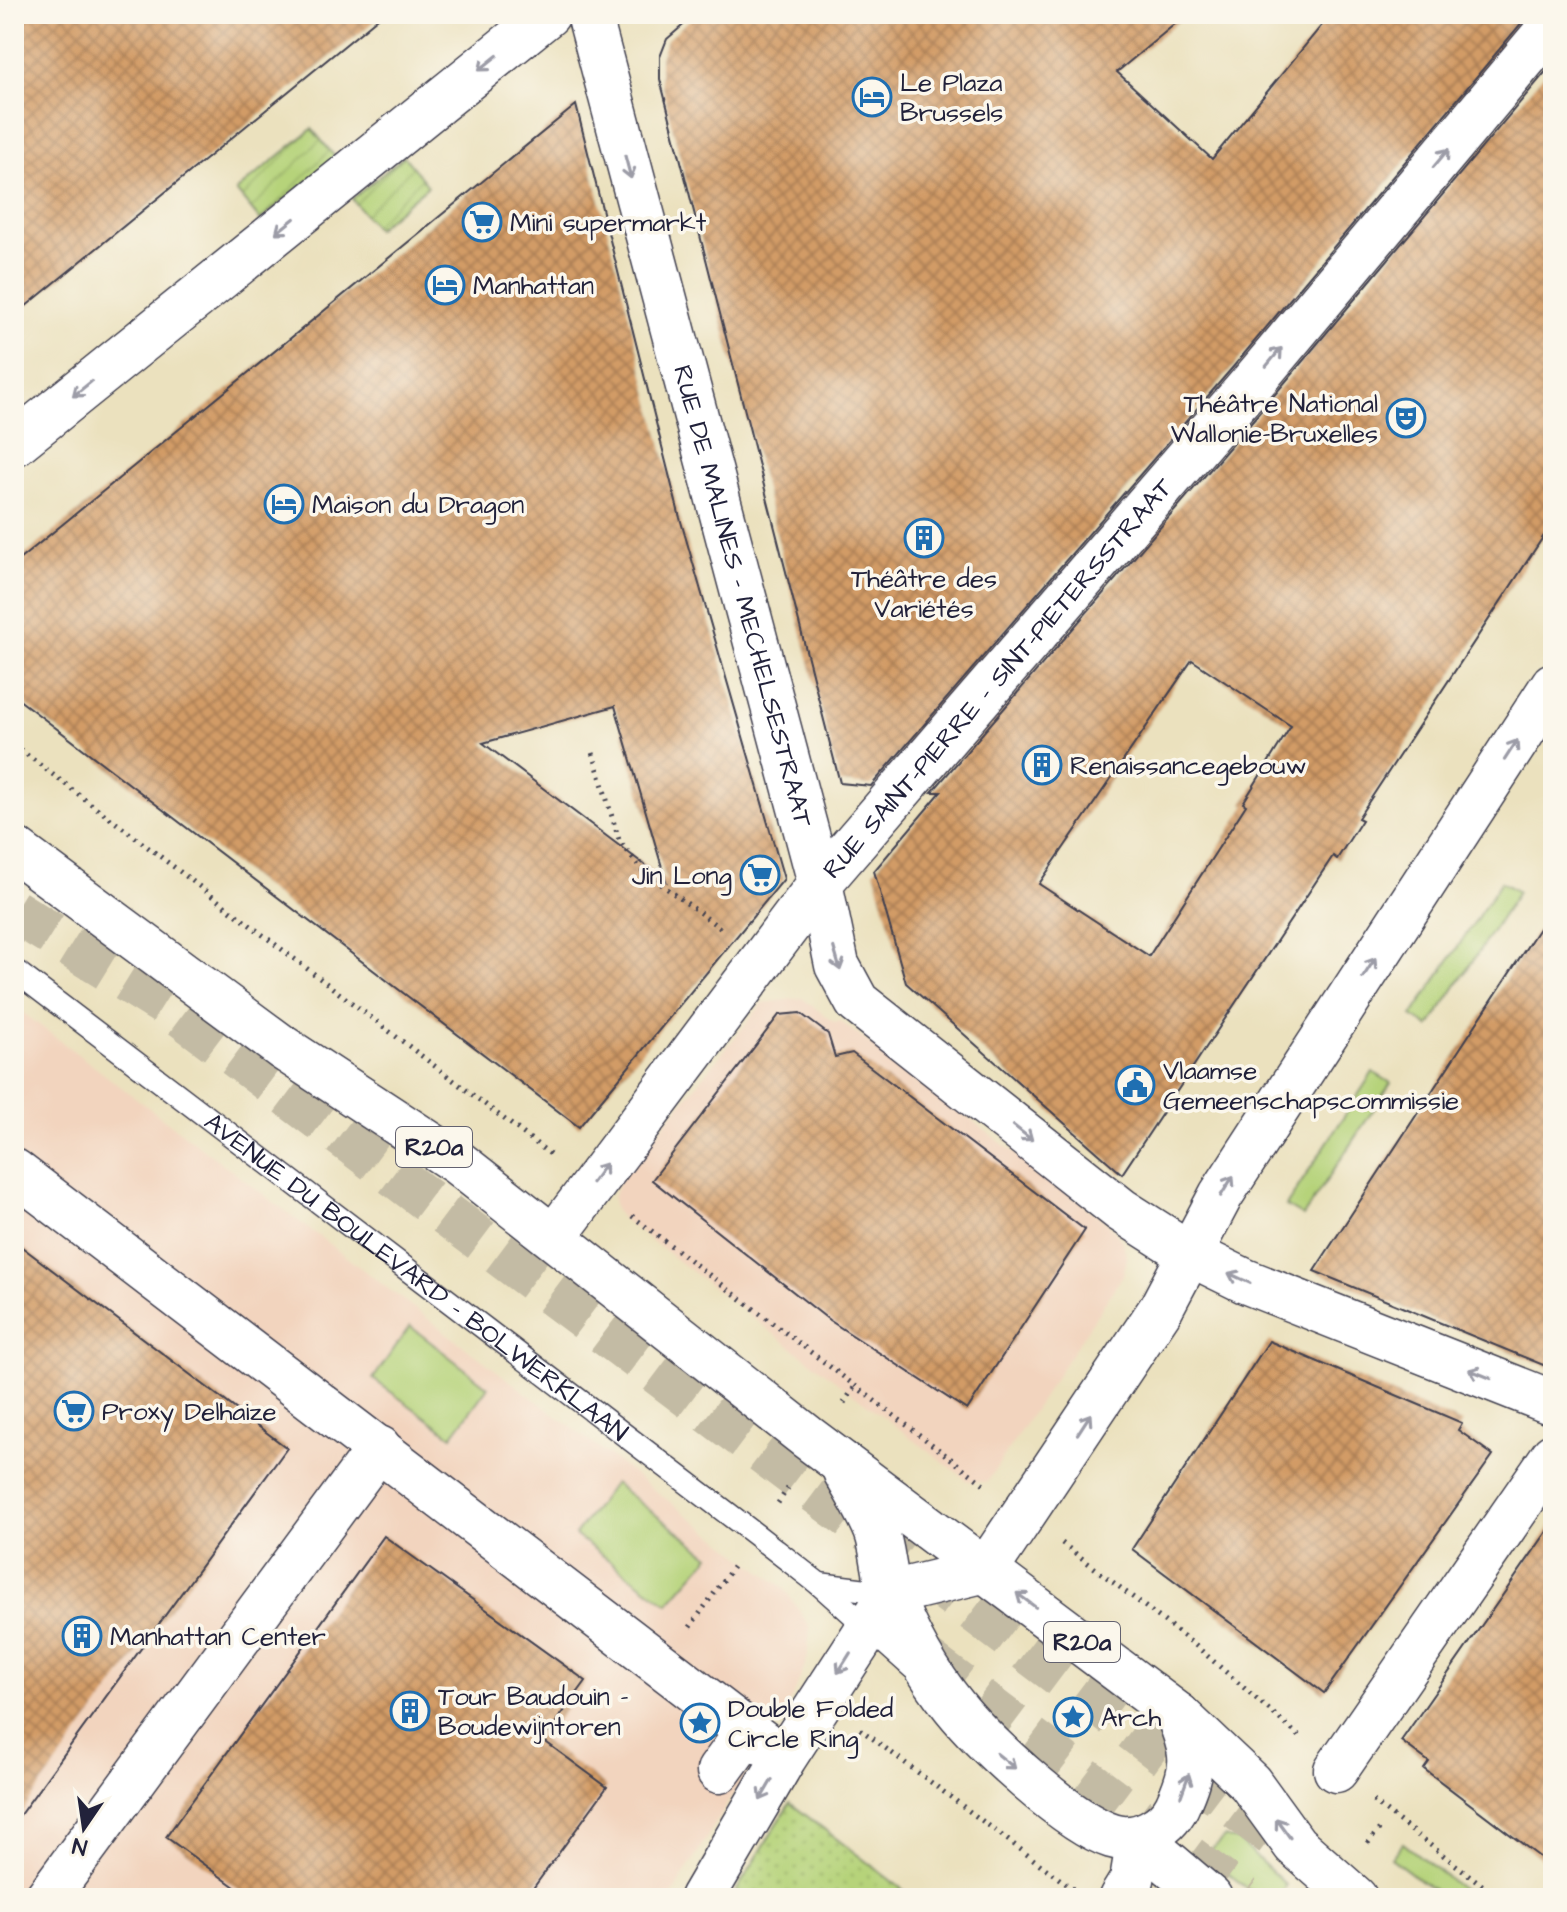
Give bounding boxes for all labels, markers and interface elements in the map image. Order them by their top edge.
one-way arrow [478,54,499,72]
place label: Le Plaza Brussels [900,65,1003,131]
hotel icon: Le Plaza Brussels [851,76,893,118]
one-way arrow [1432,148,1450,169]
one-way arrow [621,153,636,179]
supermarket icon: Mini supermarkt [461,201,503,243]
place label: Mini supermarkt [510,205,707,241]
one-way arrow [275,217,296,235]
hotel icon: Manhattan [424,264,466,306]
place label: Manhattan [473,268,594,304]
one-way arrow [1265,348,1283,368]
street label: RUE DE MALINES - MECHELSESTRAAT [664,361,822,832]
one-way arrow [72,380,93,397]
place label: Théâtre National Wallonie-Bruxelles [1171,386,1378,452]
theatre icon: Théâtre National Wallonie-Bruxelles [1385,397,1427,439]
street label: RUE SAINT-PIERRE - SINT-PIETERSSTRAAT [815,470,1182,887]
hotel icon: Maison du Dragon [263,483,305,525]
place label: Maison du Dragon [312,487,524,525]
building icon: Théâtre des Variétés [903,517,945,559]
place label: Théâtre des Variétés [851,561,997,627]
one-way arrow [1503,739,1519,762]
building icon: Renaissancegebouw [1021,744,1063,786]
place label: Renaissancegebouw [1070,748,1307,786]
supermarket icon: Jin Long [739,854,781,896]
place label: Jin Long [632,858,732,896]
one-way arrow [830,945,845,971]
one-way arrow [1361,957,1377,980]
place label: Vlaamse Gemeenschapscommissie [1163,1053,1459,1119]
public building icon: Vlaamse Gemeenschapscommissie [1114,1064,1156,1106]
street label: AVENUE DU BOULEVARD - BOLWERKLAAN [197,1104,635,1450]
one-way arrow [1012,1125,1033,1142]
road number: R20a [396,1127,472,1167]
one-way arrow [591,1163,608,1185]
one-way arrow [1219,1175,1235,1198]
one-way arrow [1227,1270,1251,1285]
one-way arrow [1468,1366,1493,1380]
supermarket icon: Proxy Delhaize [53,1390,95,1432]
place label: Proxy Delhaize [102,1394,276,1432]
one-way arrow [1076,1414,1093,1436]
one-way arrow [1016,1592,1037,1609]
building icon: Manhattan Center [61,1615,103,1657]
place label: Manhattan Center [110,1619,326,1655]
road number: R20a [1044,1622,1120,1662]
one-way arrow [835,1652,852,1674]
place label: Tour Baudouin - Boudewijntoren [438,1679,628,1745]
building icon: Tour Baudouin - Boudewijntoren [389,1690,431,1732]
place label: Double Folded Circle Ring [728,1691,893,1759]
place icon: Arch [1052,1696,1094,1738]
place label: Arch [1101,1700,1161,1736]
place icon: Double Folded Circle Ring [679,1702,721,1744]
one-way arrow [995,1752,1016,1770]
one-way arrow [1179,1773,1194,1798]
one-way arrow [757,1778,773,1801]
north arrow [44,1788,124,1868]
one-way arrow [1274,1817,1291,1839]
text: N [69,1829,90,1863]

